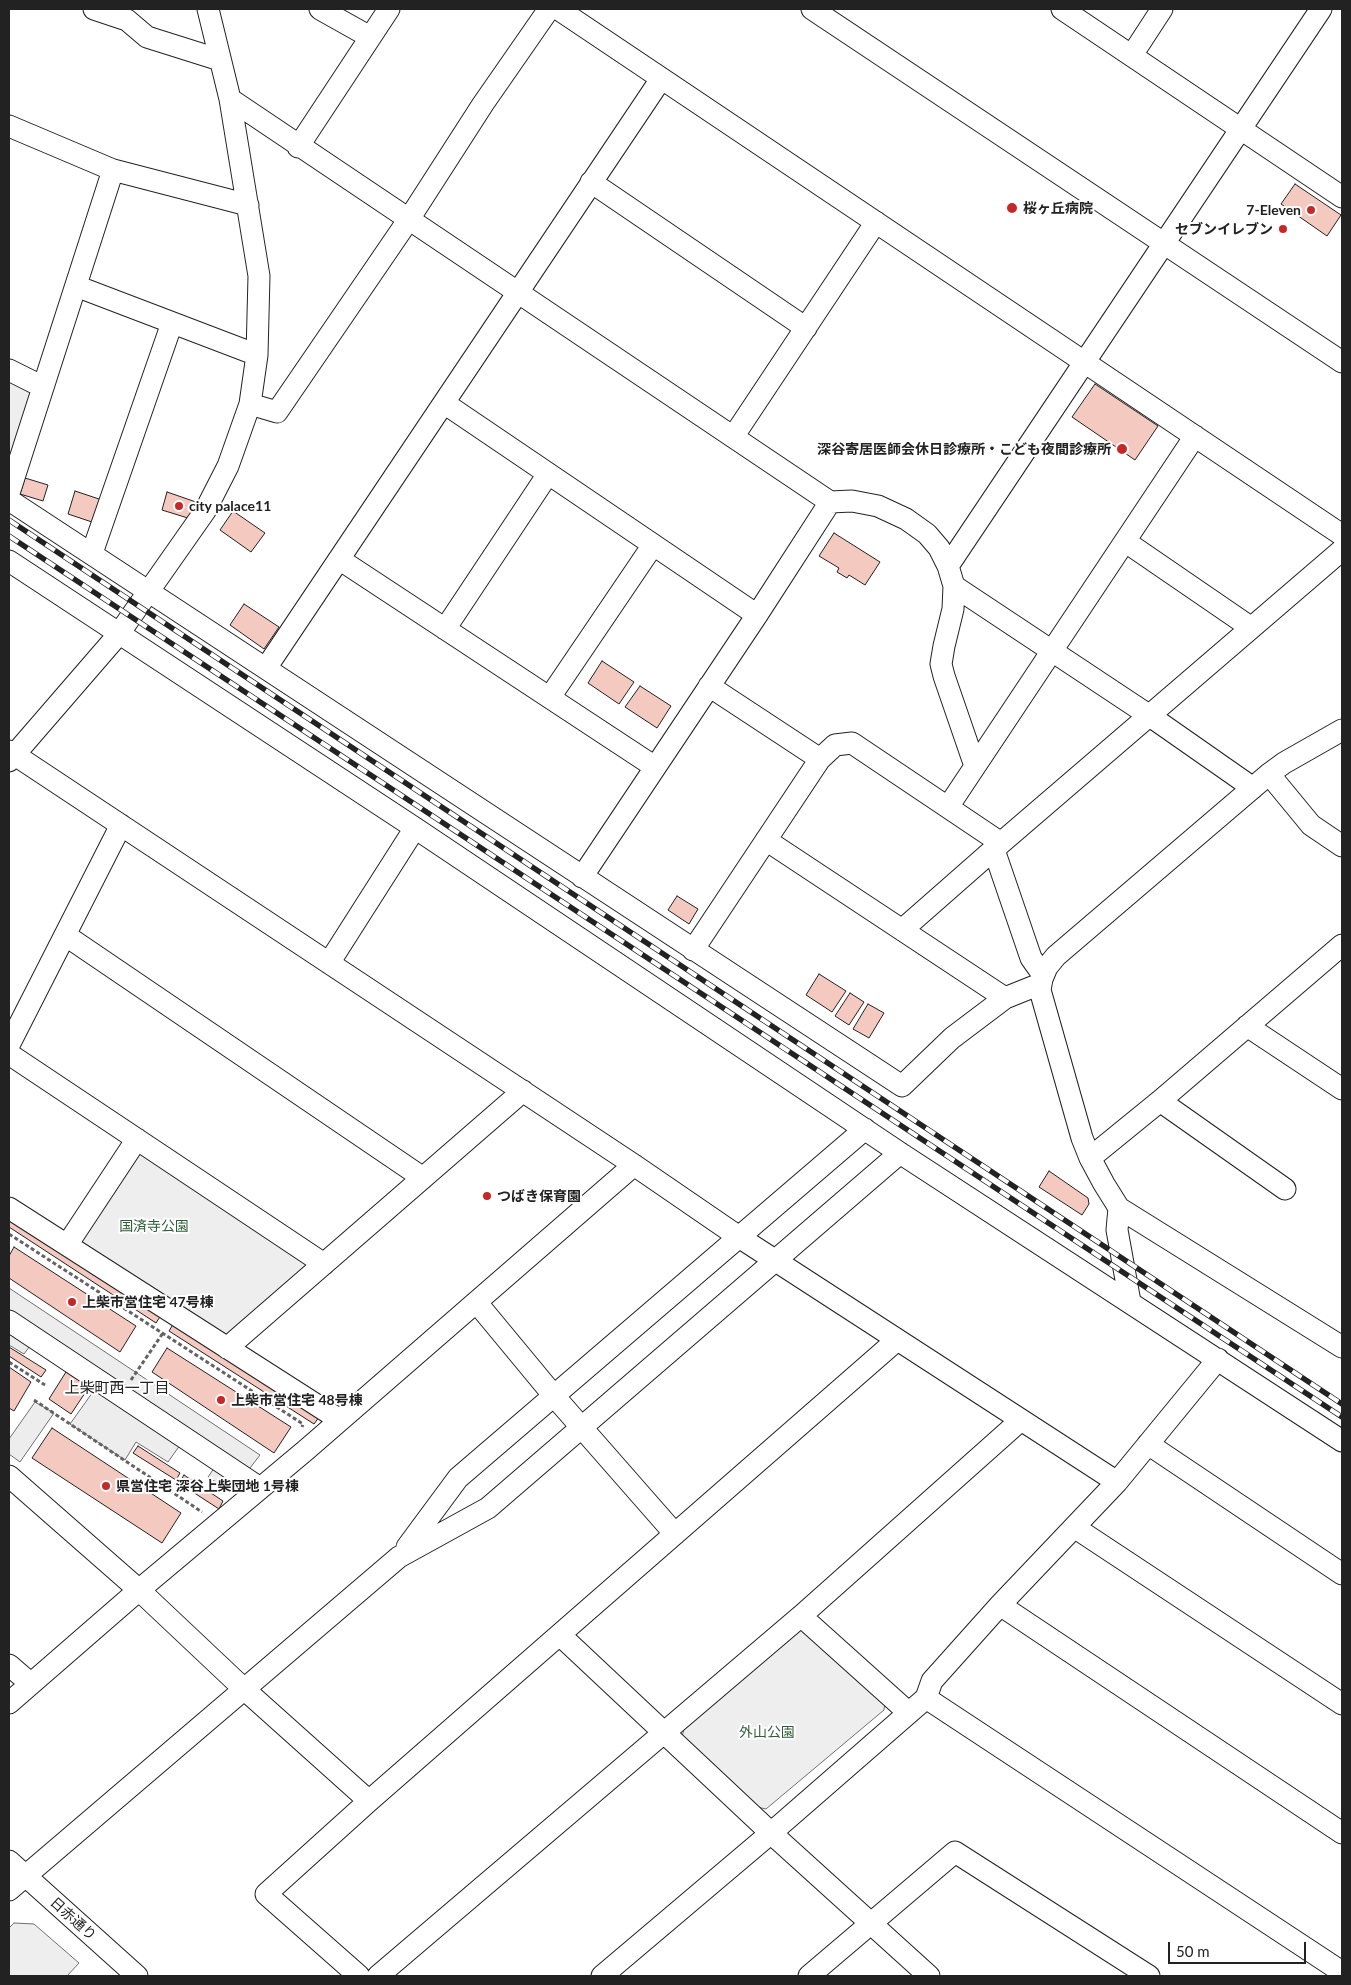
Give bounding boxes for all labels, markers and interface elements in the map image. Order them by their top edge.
place label: 桜ヶ丘病院 [1023,200,1093,216]
marker: 桜ヶ丘病院 [1005,201,1019,215]
place label: 7-Eleven [1246,202,1301,218]
marker: 7-Eleven [1305,204,1317,216]
place label: セブンイレブン [1175,221,1273,237]
marker: セブンイレブン [1277,223,1289,235]
place label: 深谷寄居医師会休日診療所・こども夜間診療所 [817,441,1111,457]
marker: 深谷寄居医師会休日診療所・こども夜間診療所 [1115,442,1129,456]
place label: city palace11 [189,498,271,514]
marker: city palace11 [173,500,185,512]
place label: つばき保育園 [497,1188,581,1204]
marker: つばき保育園 [481,1190,493,1202]
park label: 国済寺公園 [119,1218,189,1234]
place label: 上柴市営住宅 47号棟 [82,1294,214,1310]
marker: 上柴市営住宅 47号棟 [66,1296,78,1308]
district label: 上柴町西一丁目 [65,1379,169,1397]
place label: 上柴市営住宅 48号棟 [231,1392,363,1408]
marker: 上柴市営住宅 48号棟 [215,1394,227,1406]
place label: 県営住宅 深谷上柴団地 1号棟 [116,1478,299,1494]
marker: 県営住宅 深谷上柴団地 1号棟 [100,1480,112,1492]
park label: 外山公園 [739,1724,795,1740]
street label: 日赤通り [47,1894,99,1944]
scale bar [1171,1932,1308,1964]
text: 50 m [1176,1942,1210,1960]

